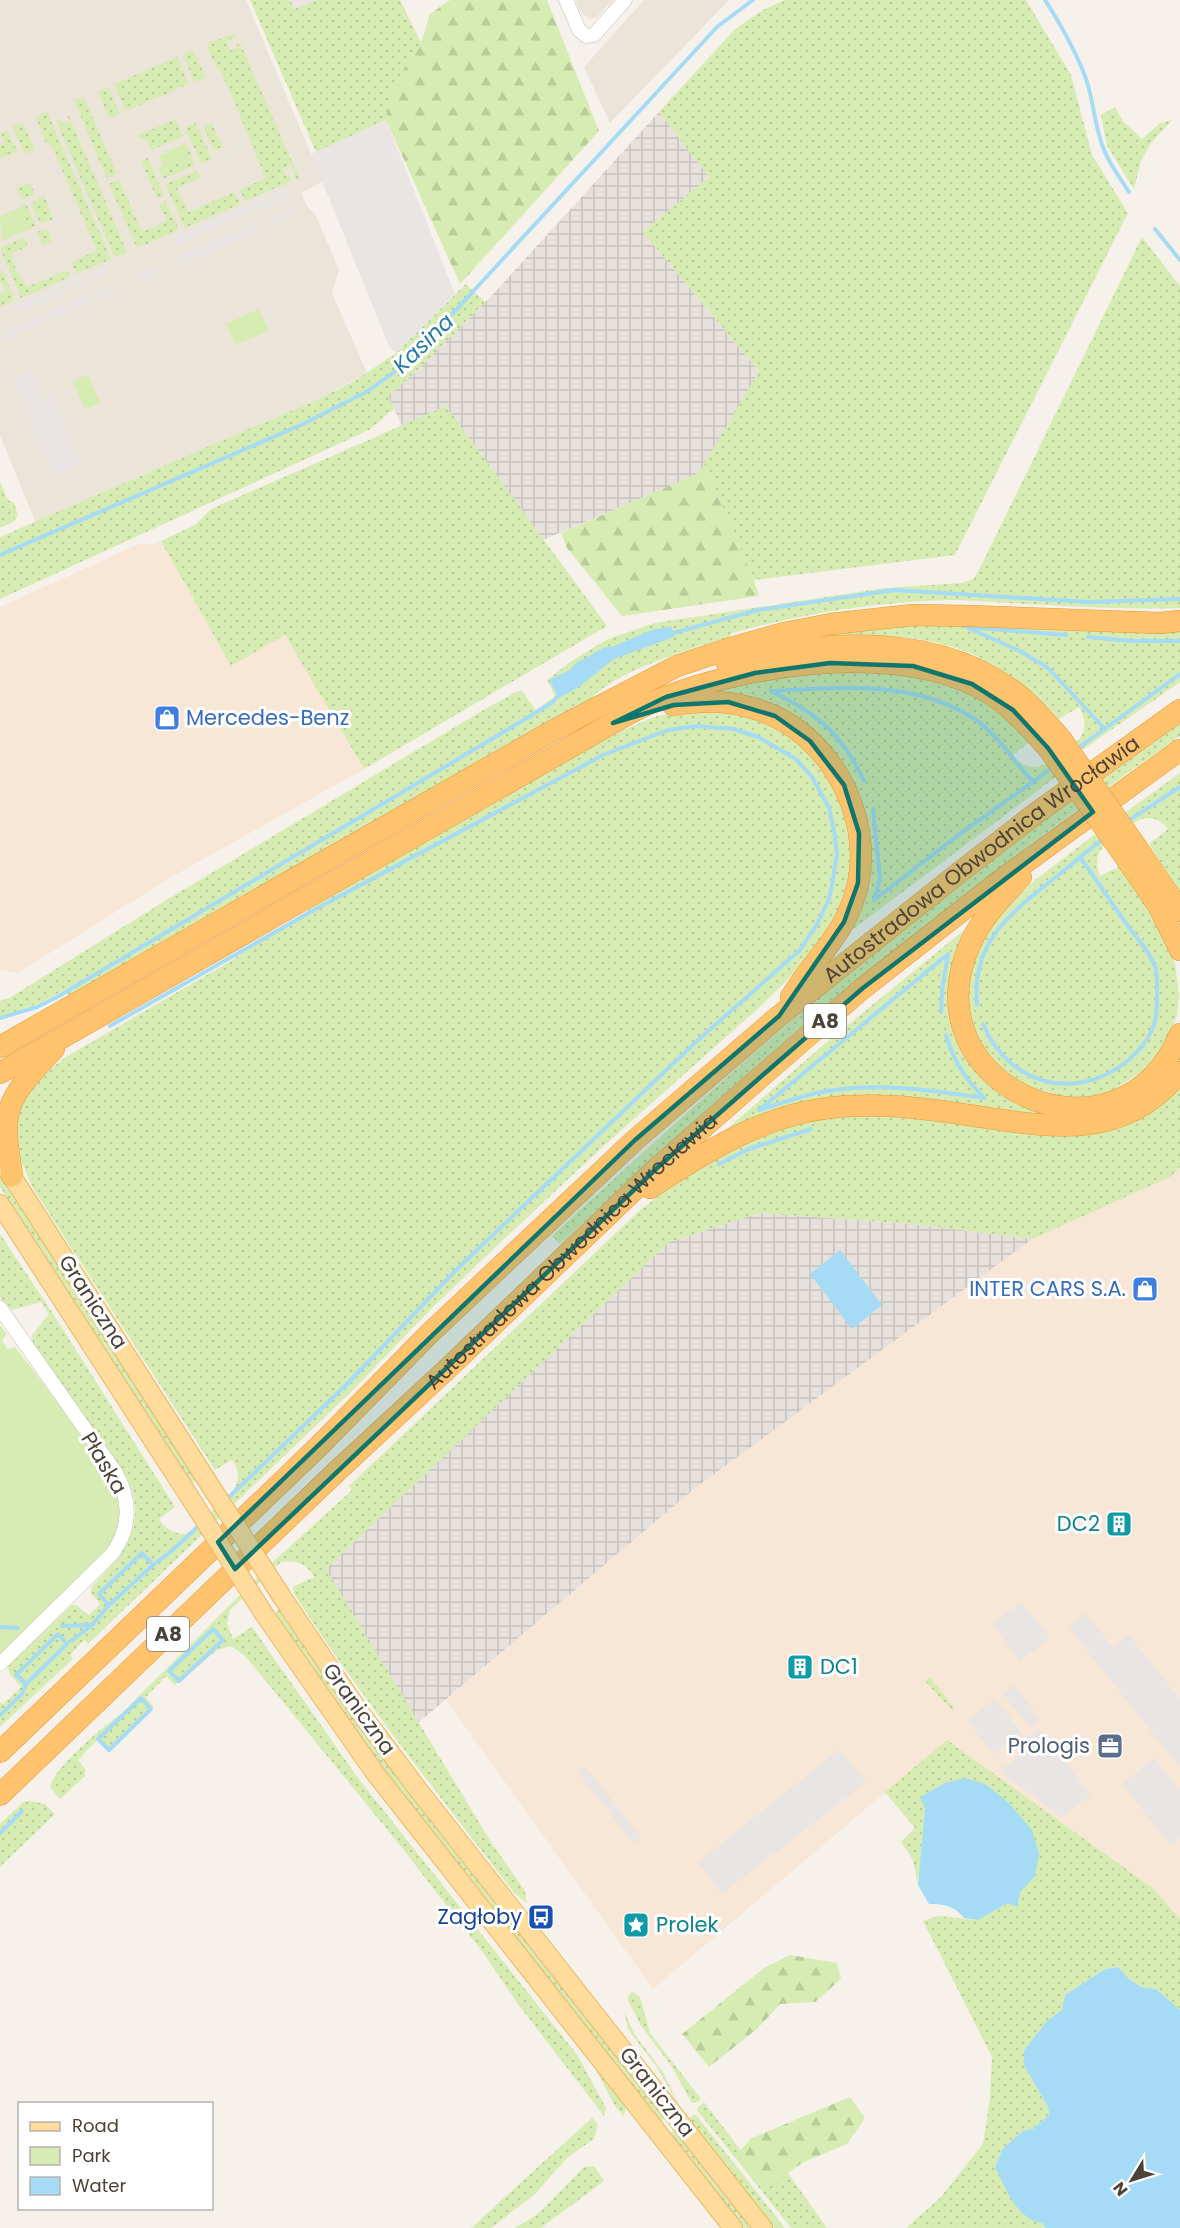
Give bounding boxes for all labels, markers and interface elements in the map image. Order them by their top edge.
water label: Kasina [386,306,461,380]
shop icon: Mercedes-Benz [152,703,182,733]
place label: Mercedes-Benz [186,703,349,732]
street label: Autostradowa Obwodnica Wrocławia [817,729,1145,989]
road number: A8 [804,1004,846,1038]
street label: Autostradowa Obwodnica Wrocławia [419,1106,724,1396]
street label: Graniczna [52,1249,135,1354]
place label: INTER CARS S.A. [969,1274,1126,1303]
shop icon: INTER CARS S.A. [1130,1274,1160,1304]
street label: Płaska [75,1426,134,1499]
place label: DC2 [1057,1509,1100,1538]
building icon: DC2 [1104,1509,1134,1539]
road number: A8 [147,1617,189,1651]
building icon: DC1 [785,1652,815,1682]
place label: DC1 [820,1652,858,1681]
street label: Graniczna [316,1657,403,1760]
place label: Prologis [1008,1731,1090,1760]
office icon: Prologis [1095,1731,1125,1761]
place label: Zagłoby [438,1902,522,1931]
bus stop icon: Zagłoby [526,1902,556,1932]
place icon: Prolek [621,1910,651,1940]
place label: Prolek [656,1910,719,1939]
street label: Graniczna [613,2041,702,2143]
legend [18,2102,213,2210]
text: Road [72,2113,119,2138]
text: Park [72,2143,111,2168]
north arrow [1102,2150,1162,2210]
text: Water [72,2173,126,2198]
text: N [1108,2177,1133,2201]

